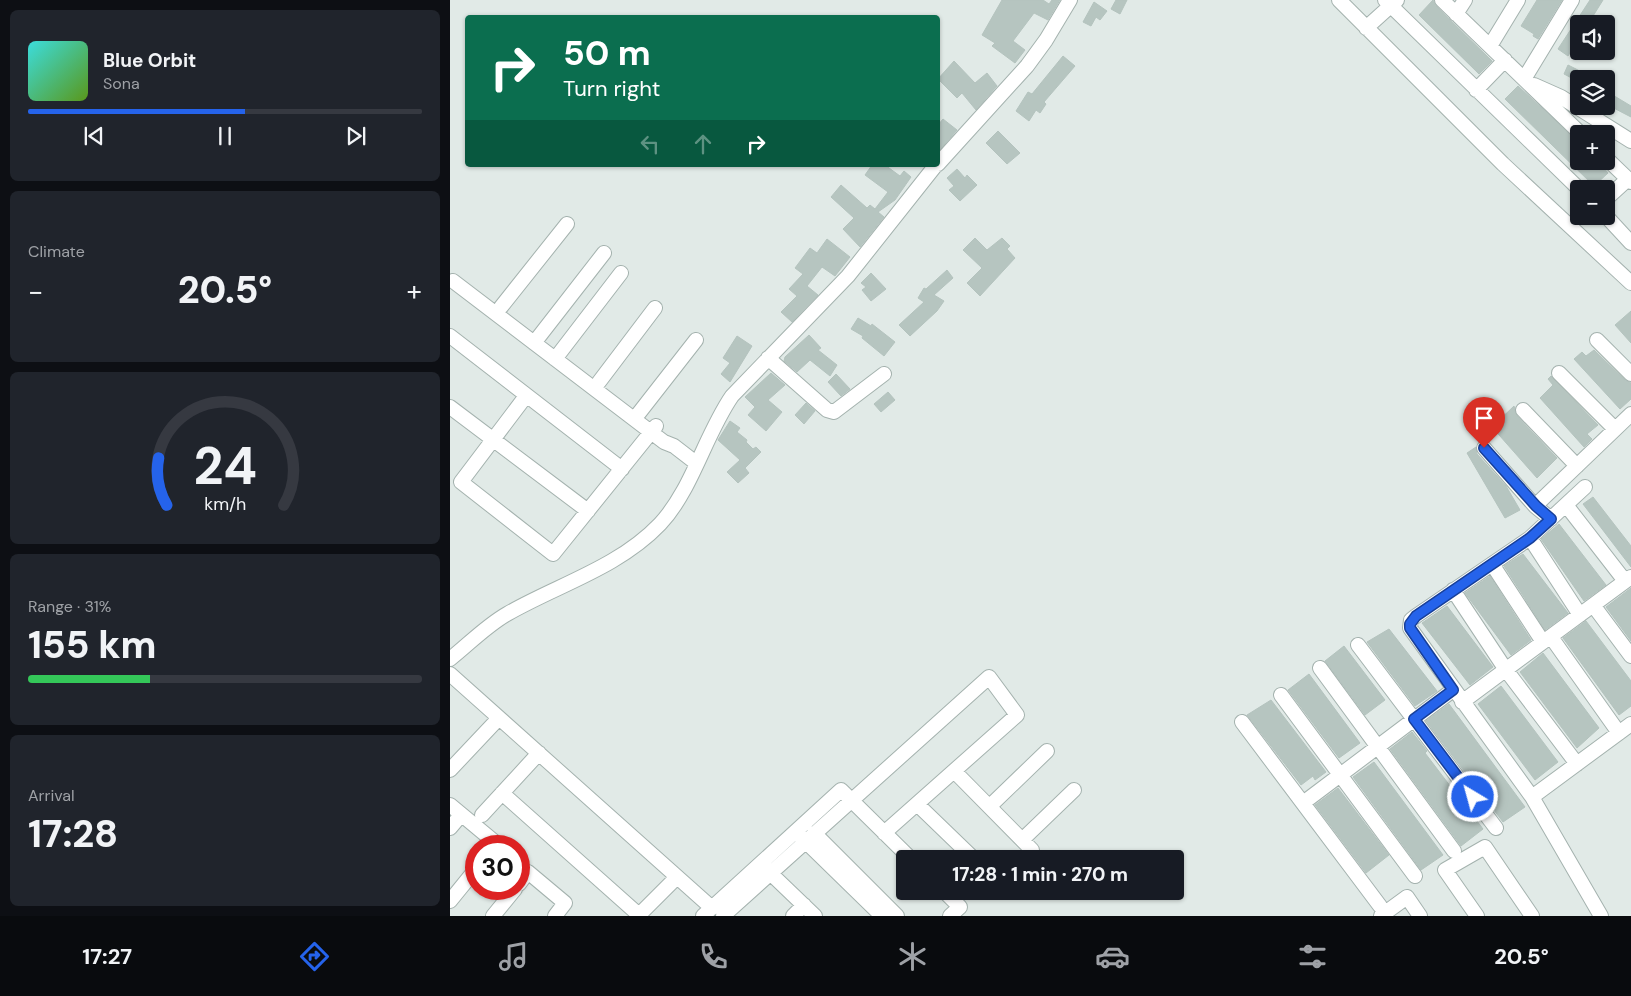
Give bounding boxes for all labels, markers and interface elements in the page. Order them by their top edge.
map controls [1570,15,1615,225]
button: sound [1570,15,1615,60]
text: 50 m [563,30,651,76]
icon: right [480,35,545,100]
text: Blue Orbit [103,48,196,73]
button: layers [1570,70,1615,115]
text: Sona [103,73,140,94]
text: Turn right [563,74,660,103]
icon: previous [80,122,108,150]
icon: pause [211,122,239,150]
icon: next [342,122,370,150]
button: + [1570,125,1615,170]
icon: left [636,130,664,158]
icon: ahead [689,130,717,158]
icon: right [742,130,770,158]
button: − [1570,180,1615,225]
text: Climate [28,241,85,262]
text: 20.5° [178,265,272,315]
text: − [28,273,43,310]
text: + [407,273,422,310]
pin [1463,397,1505,448]
icon: arrive [1470,404,1498,432]
text: 24 [193,432,257,500]
text: km/h [204,492,246,516]
text: Range · 31% [28,596,111,617]
text: 155 km [28,620,156,670]
position arrow [1446,770,1498,822]
text: Arrival [28,785,75,806]
text: 17:28 [28,809,118,859]
speed limit sign: 30 [465,835,530,900]
text: 17:28 · 1 min · 270 m [952,862,1128,887]
icon: directions [297,939,332,974]
icon: music [496,939,531,974]
icon: phone [696,939,731,974]
icon: climate [895,939,930,974]
icon: car [1095,939,1130,974]
icon: filters [1295,939,1330,974]
text: 17:27 [82,942,132,971]
text: 20.5° [1494,942,1549,971]

